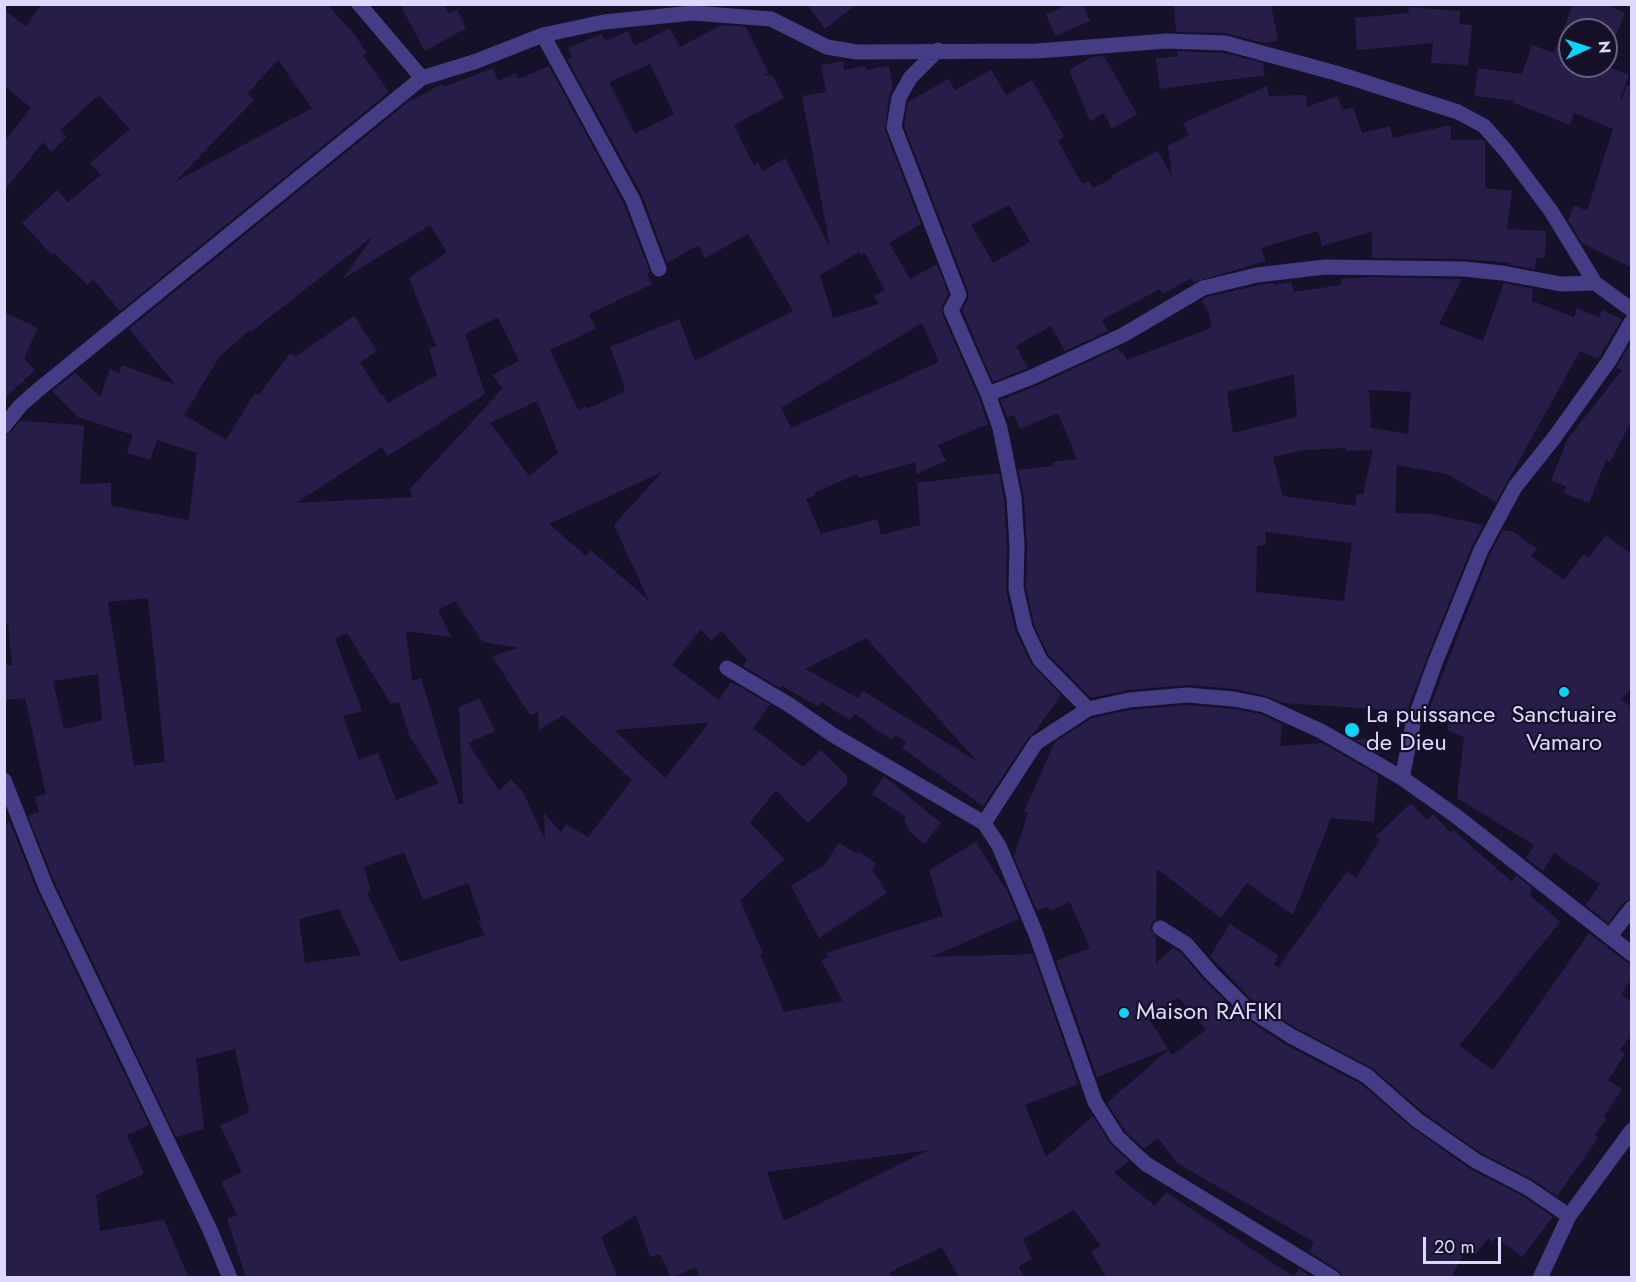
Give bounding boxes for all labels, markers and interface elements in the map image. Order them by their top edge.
north arrow [1558,18,1618,78]
text: N [1593,40,1616,54]
marker: Sanctuaire Vamaro [1557,685,1571,699]
place label: La puissance de Dieu [1366,702,1495,758]
place label: Sanctuaire Vamaro [1511,702,1617,758]
marker: La puissance de Dieu [1343,721,1361,739]
place label: Maison RAFIKI [1136,999,1282,1027]
marker: Maison RAFIKI [1117,1006,1131,1020]
scale bar [1426,1225,1504,1263]
text: 20 m [1434,1234,1474,1260]

